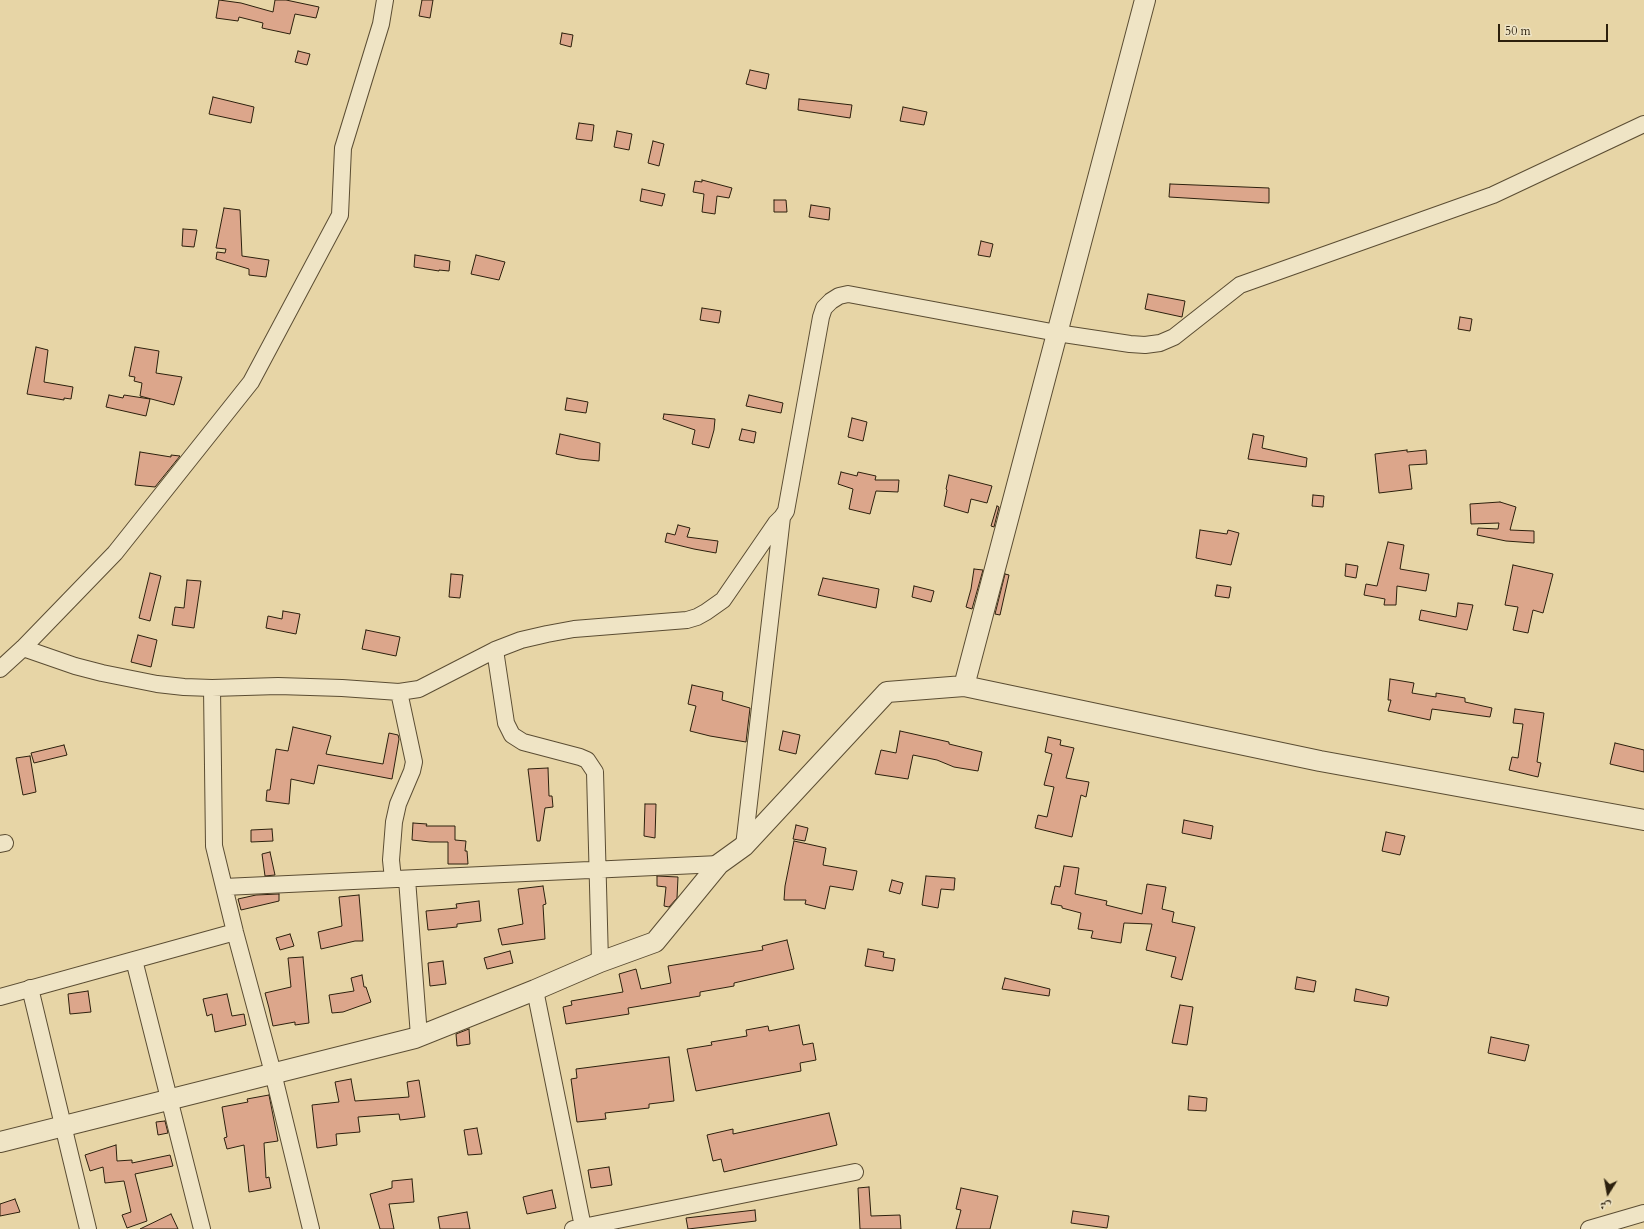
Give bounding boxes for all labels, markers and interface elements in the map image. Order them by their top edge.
scale bar [1500,16,1610,42]
text: 50 m [1505,23,1531,39]
north arrow [1588,1173,1628,1213]
text: ش [1599,1197,1612,1214]

